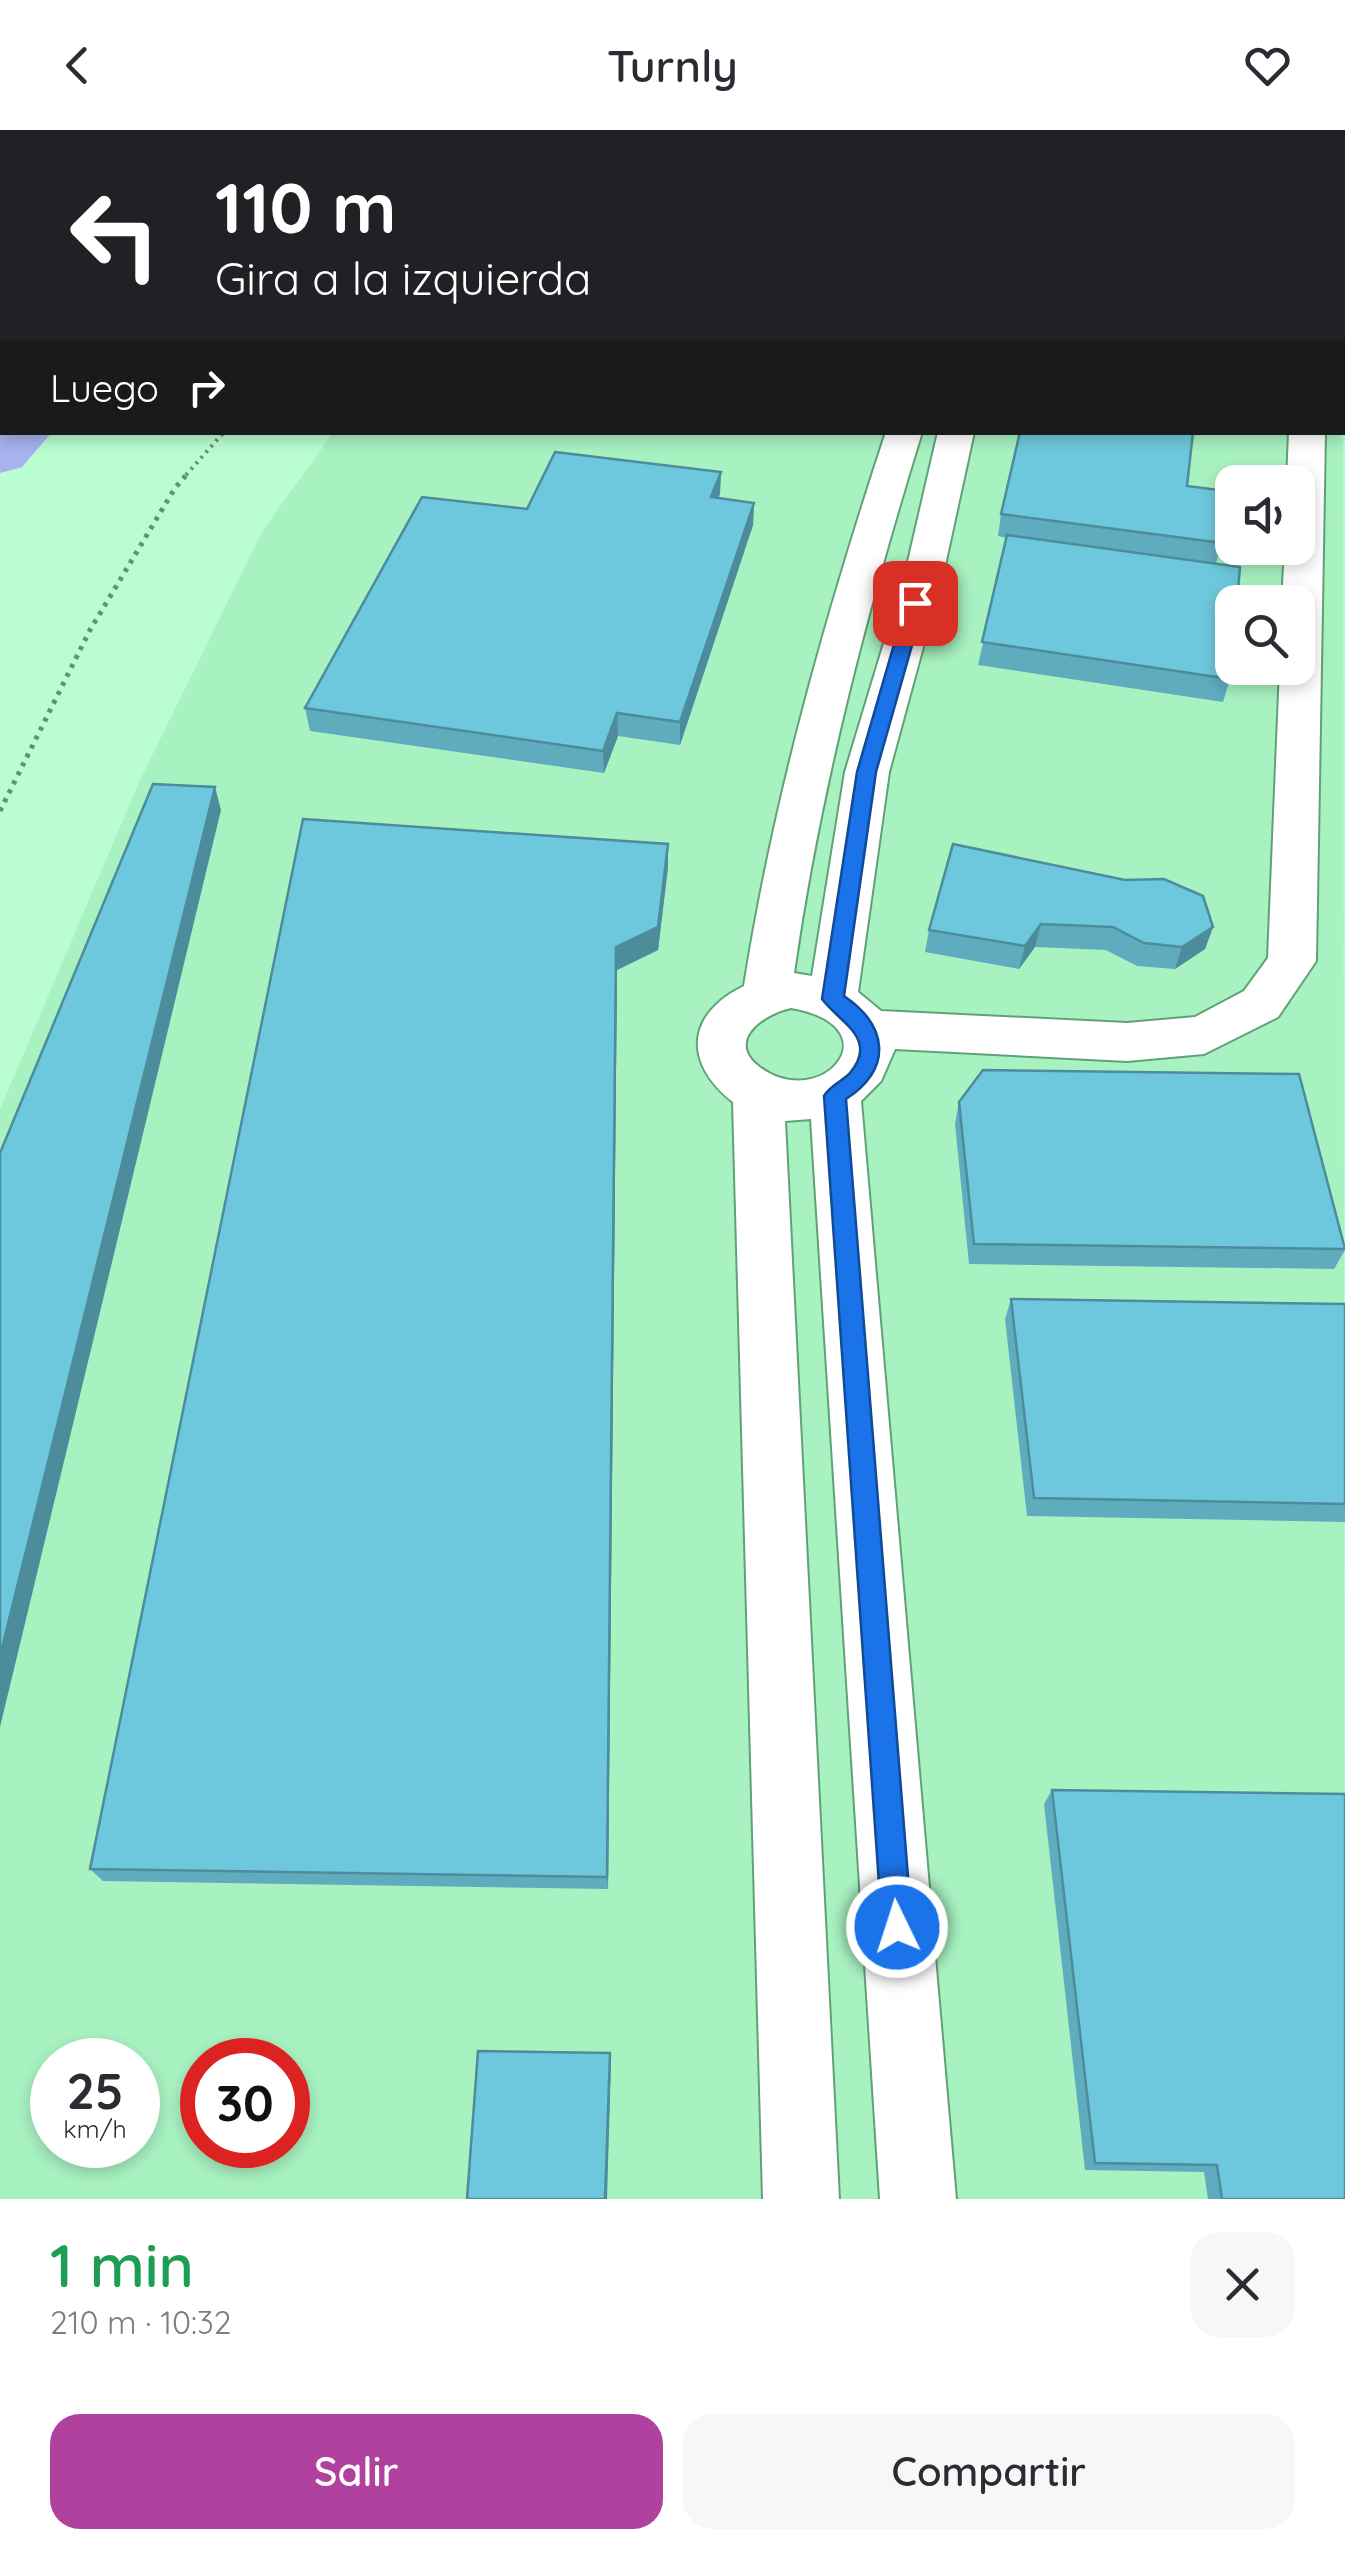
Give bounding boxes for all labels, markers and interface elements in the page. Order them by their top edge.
text: Turnly [607,37,738,93]
icon: back [50,38,105,93]
icon: heart [1240,38,1295,93]
text: 110 m [215,163,397,251]
icon: left [50,170,180,300]
text: Gira a la izquierda [215,250,591,306]
icon: right [179,360,234,415]
text: Luego [50,364,159,412]
map controls [1215,465,1315,685]
button: sound [1215,465,1315,565]
pin [873,561,958,646]
icon: arrive [888,576,943,631]
button: search [1215,585,1315,685]
position arrow [845,1875,949,1979]
speed limit sign: 30 [180,2038,310,2168]
text: 25 [66,2059,124,2122]
text: km/h [63,2113,127,2144]
text: 1 min [50,2227,194,2302]
button: close [1190,2232,1295,2337]
text: 210 m · 10:32 [50,2302,232,2342]
button: Salir [50,2414,663,2529]
button: Compartir [683,2414,1295,2529]

